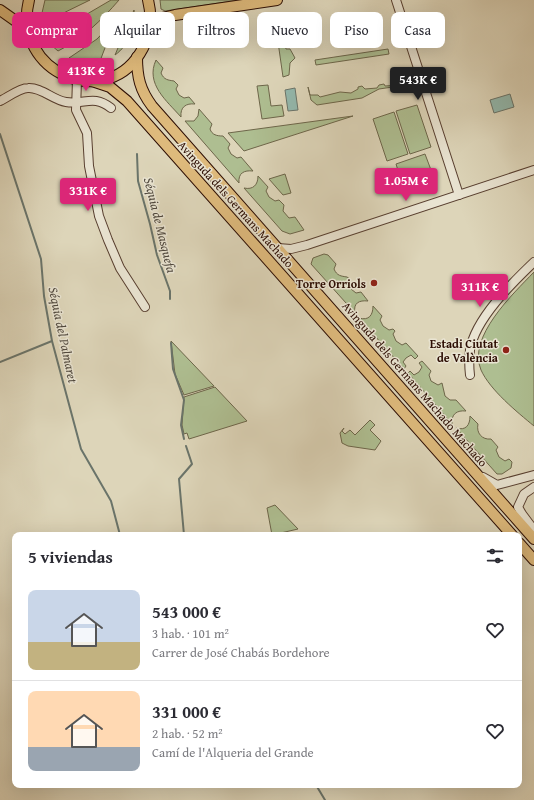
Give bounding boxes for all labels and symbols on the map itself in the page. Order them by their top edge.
pin: 413K € [53,58,119,92]
pin: 543K € [385,67,451,101]
street label: Avinguda dels Germans Machado [174,137,298,271]
pin: 1.05M € [369,168,443,202]
water label: Séquia de Masquefa [139,175,181,275]
pin: 331K € [55,178,121,212]
pin: 311K € [447,274,513,308]
place label: Torre Orriols [296,275,366,292]
marker: Torre Orriols [369,278,379,288]
water label: Séquia del Palmaret [44,285,83,386]
street label: Avinguda dels Germans Machado Machado [338,298,492,470]
place label: Estadi Ciutat de València [430,335,499,366]
marker: Estadi Ciutat de València [501,345,511,355]

